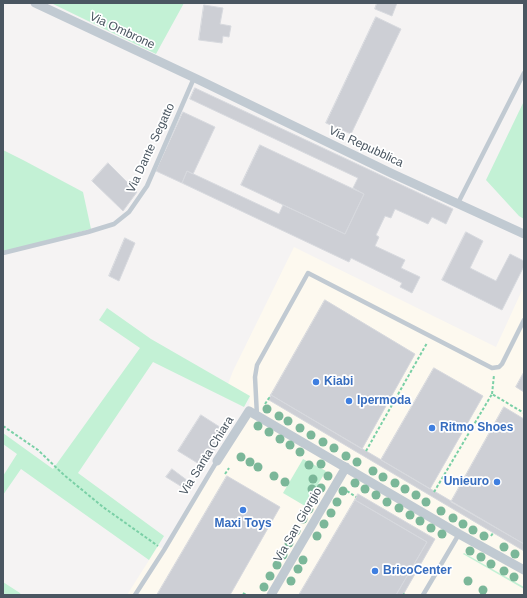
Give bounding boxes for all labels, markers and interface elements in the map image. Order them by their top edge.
street label: Via Ombrone [87,10,157,52]
street label: Via Dante Segatto [124,101,178,195]
street label: Via Repubblica [326,123,406,171]
place label: Kiabi [324,375,353,389]
marker: Kiabi [311,377,321,387]
place label: Ipermoda [357,394,411,408]
marker: Ipermoda [344,396,354,406]
street label: Via Santa Chiara [177,414,237,498]
place label: Ritmo Shoes [440,421,513,435]
marker: Ritmo Shoes [427,423,437,433]
place label: Unieuro [444,475,489,489]
marker: Unieuro [492,477,502,487]
street label: Via San Giorgio [271,485,325,565]
marker: Maxi Toys [238,505,248,515]
place label: Maxi Toys [214,517,272,531]
place label: BricoCenter [383,564,452,578]
marker: BricoCenter [370,566,380,576]

